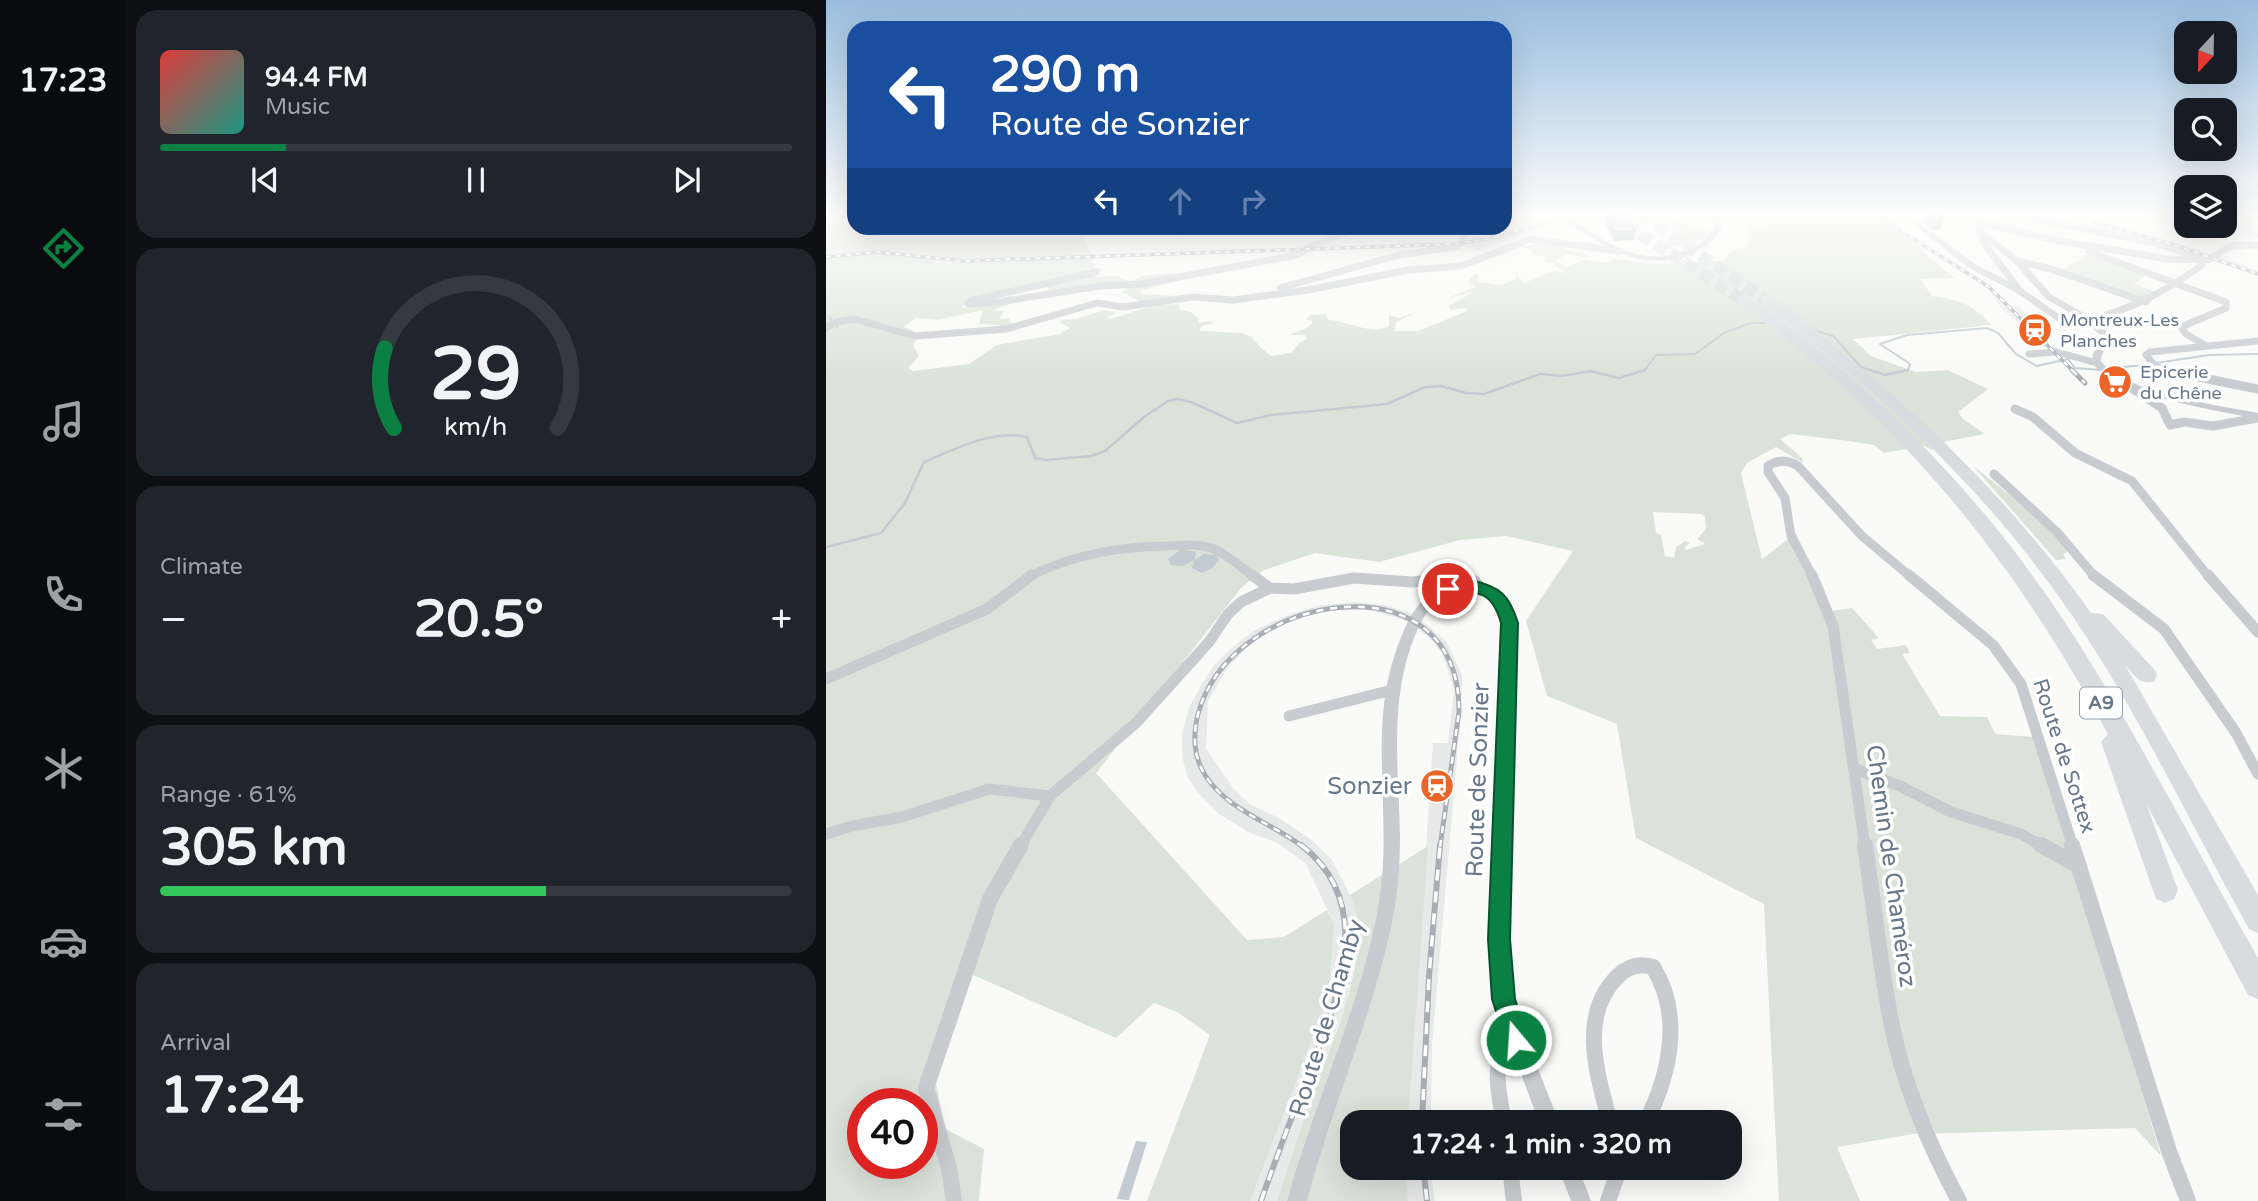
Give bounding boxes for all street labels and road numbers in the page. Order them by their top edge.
street label: Route de Sottex [2027,676,2101,836]
street label: Route de Sonzier [1460,681,1496,878]
road number: A9 [2080,688,2122,718]
street label: Chemin de Chaméroz [1860,743,1922,989]
street label: Route de Chamby [1283,916,1371,1120]

